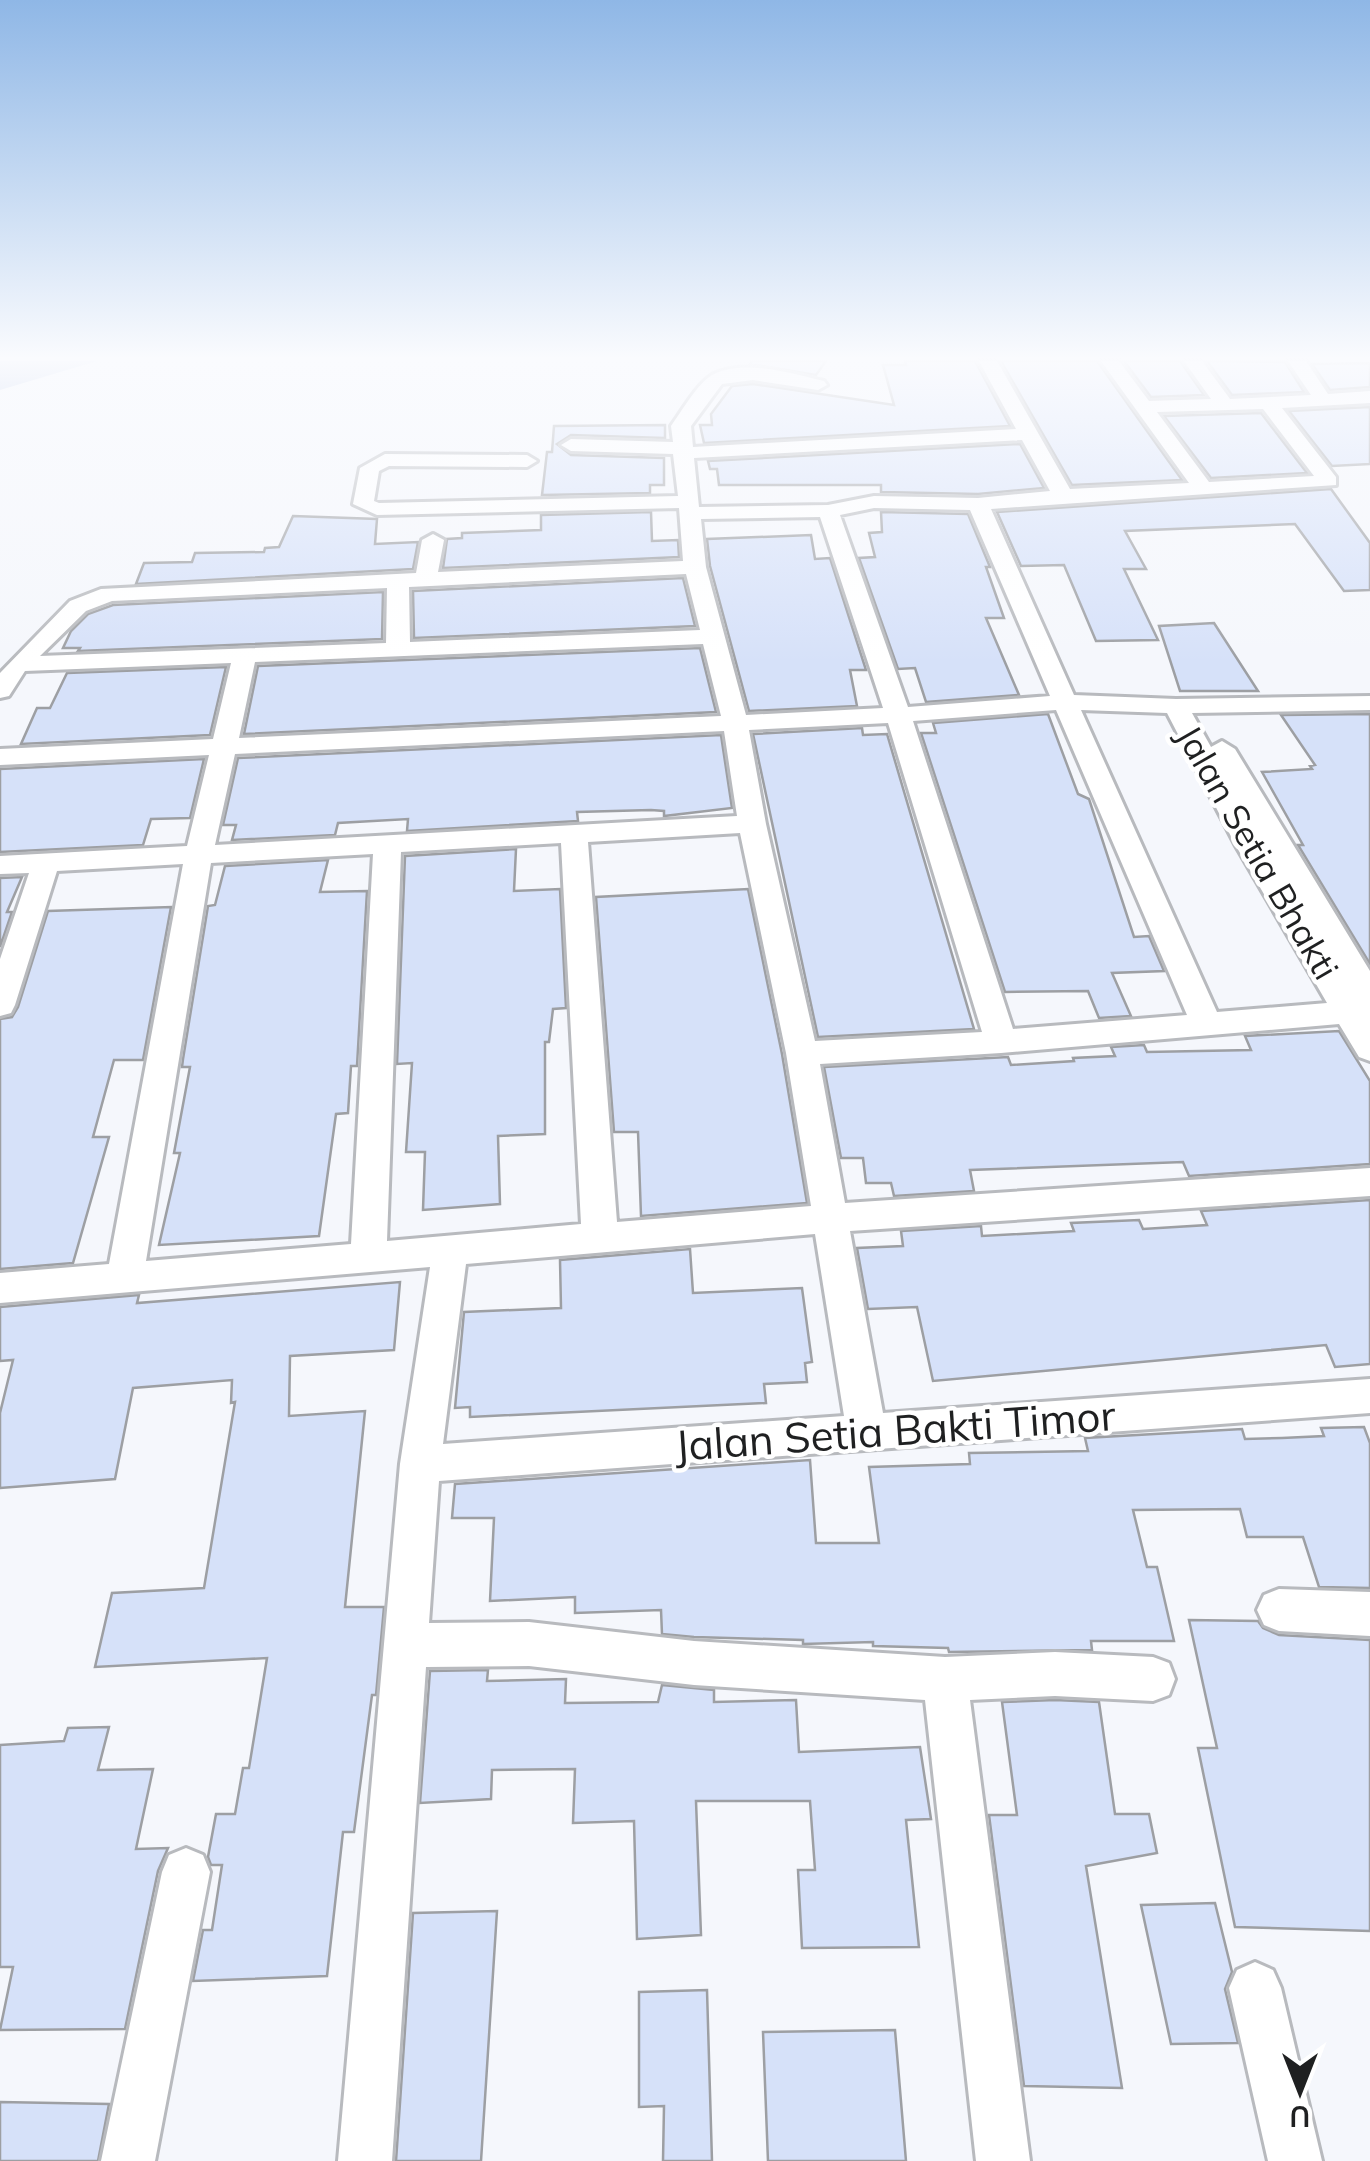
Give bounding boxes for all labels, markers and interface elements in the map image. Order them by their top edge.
street label: Jalan Setia Bhakti [1167,717,1349,987]
street label: Jalan Setia Bakti Timor [673,1388,1118,1472]
north arrow [1250,2041,1350,2141]
text: U [1290,2099,1310,2134]

